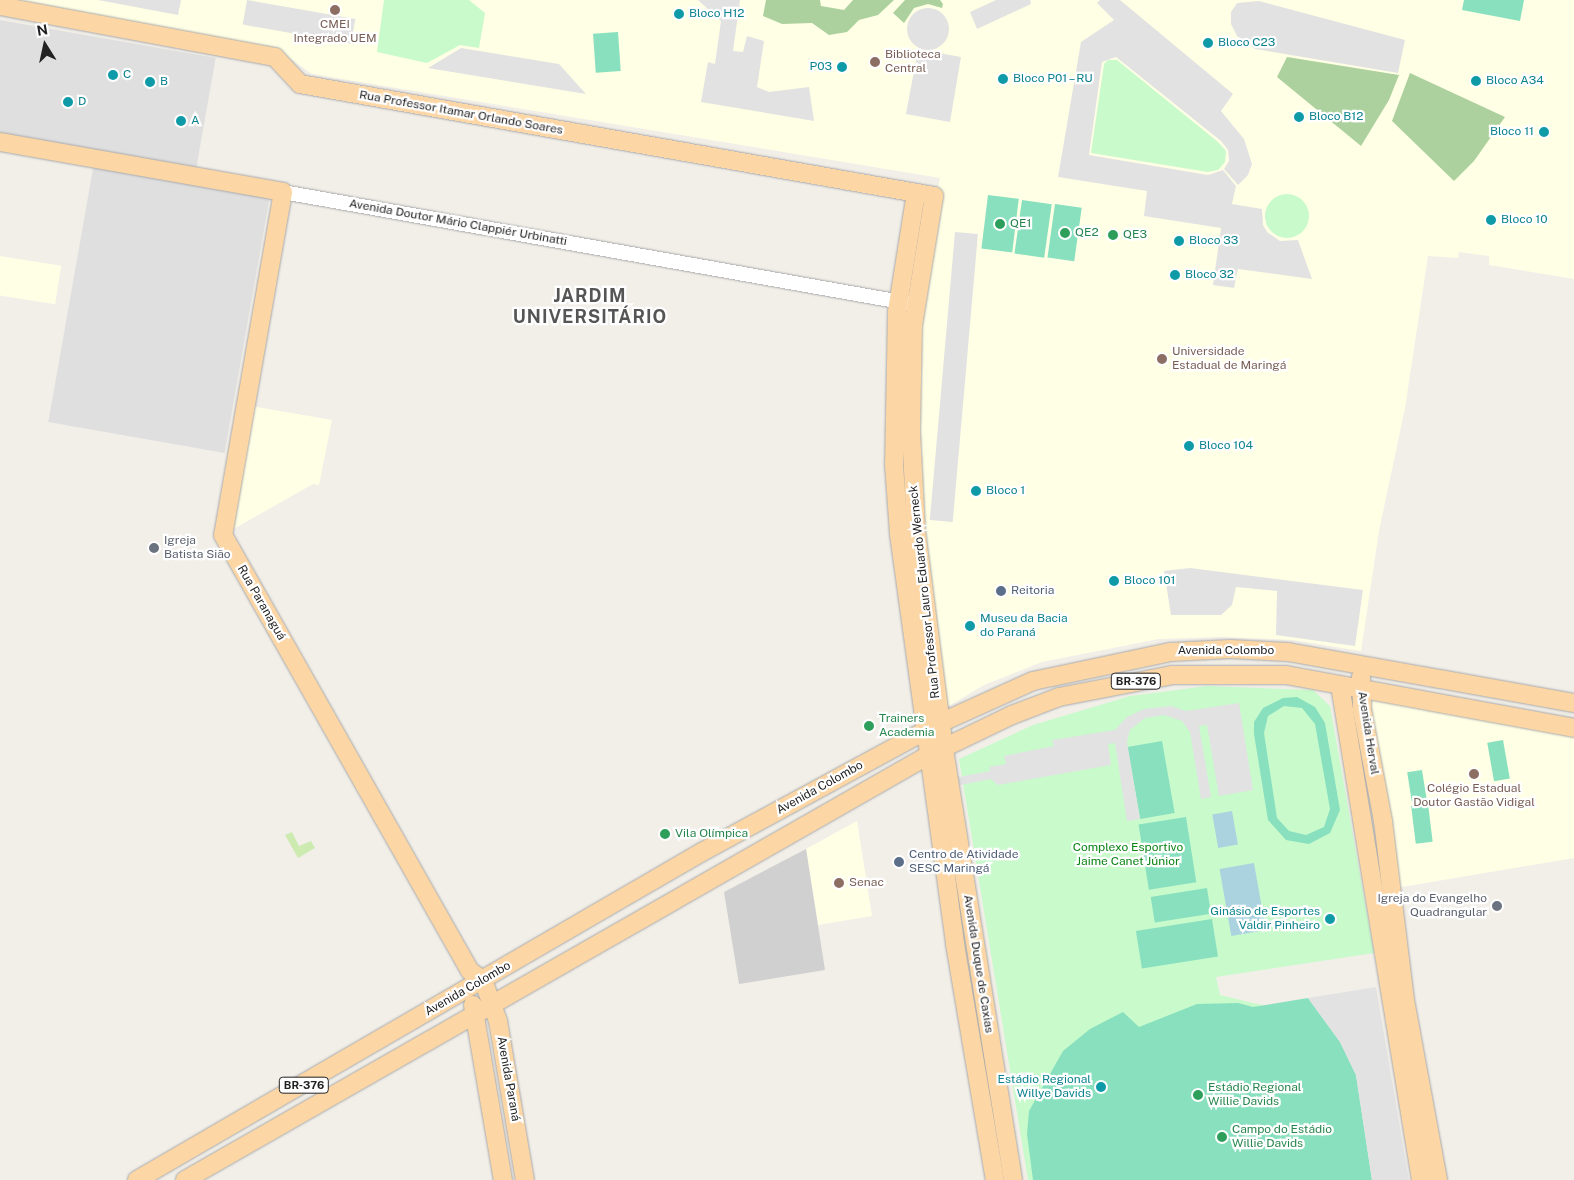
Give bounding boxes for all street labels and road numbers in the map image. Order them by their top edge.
street label: Rua Professor Itamar Orlando Soares [358,88,564,138]
street label: Avenida Doutor Mário Clappiér Urbinatti [348,197,568,249]
street label: Rua Professor Lauro Eduardo Werneck [907,484,943,700]
street label: Rua Paranaguá [234,563,288,643]
street label: Avenida Colombo [1178,644,1274,658]
road number: BR-376 [1110,672,1162,689]
street label: Avenida Herval [1354,690,1382,776]
street label: Avenida Colombo [774,758,866,818]
street label: Avenida Duque de Caxias [960,894,996,1034]
street label: Avenida Colombo [423,959,513,1019]
street label: Avenida Paraná [493,1035,523,1123]
road number: BR-376 [278,1076,330,1094]

